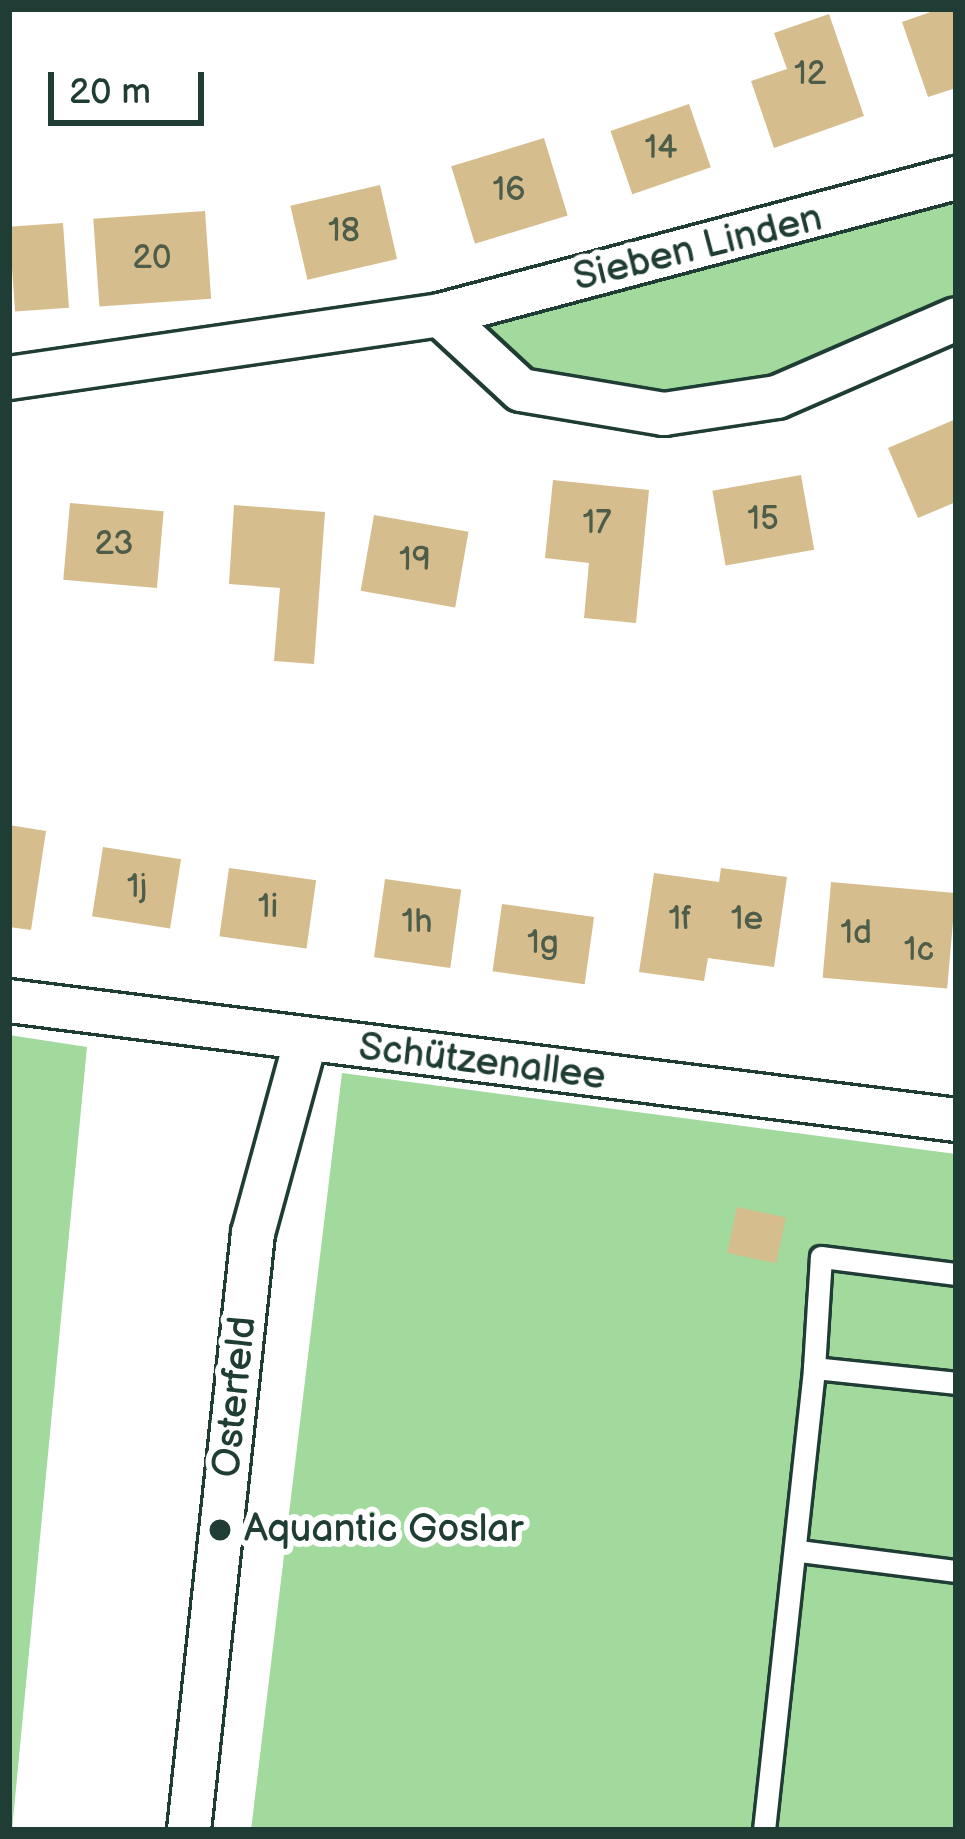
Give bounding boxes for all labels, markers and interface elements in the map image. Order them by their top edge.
scale bar [54,48,210,122]
house number: 12 [794,55,826,95]
text: 20 m [69,71,151,114]
house number: 14 [645,129,677,169]
house number: 16 [493,171,525,211]
street label: Sieben Linden [569,196,827,302]
house number: 18 [328,212,360,252]
house number: 20 [133,239,171,279]
house number: 15 [747,500,779,540]
house number: 17 [583,504,611,544]
house number: 23 [94,525,134,565]
house number: 19 [399,541,431,581]
house number: 1j [127,868,147,908]
house number: 1i [258,888,278,928]
house number: 1f [669,900,691,940]
house number: 1e [731,900,763,940]
house number: 1h [401,903,433,943]
house number: 1d [840,914,872,954]
house number: 1g [527,924,559,964]
house number: 1c [904,931,934,971]
street label: Schützenallee [356,1025,608,1101]
street label: Osterfeld [204,1314,268,1480]
place label: Aquantic Goslar [244,1507,523,1553]
marker: Aquantic Goslar [207,1517,233,1543]

